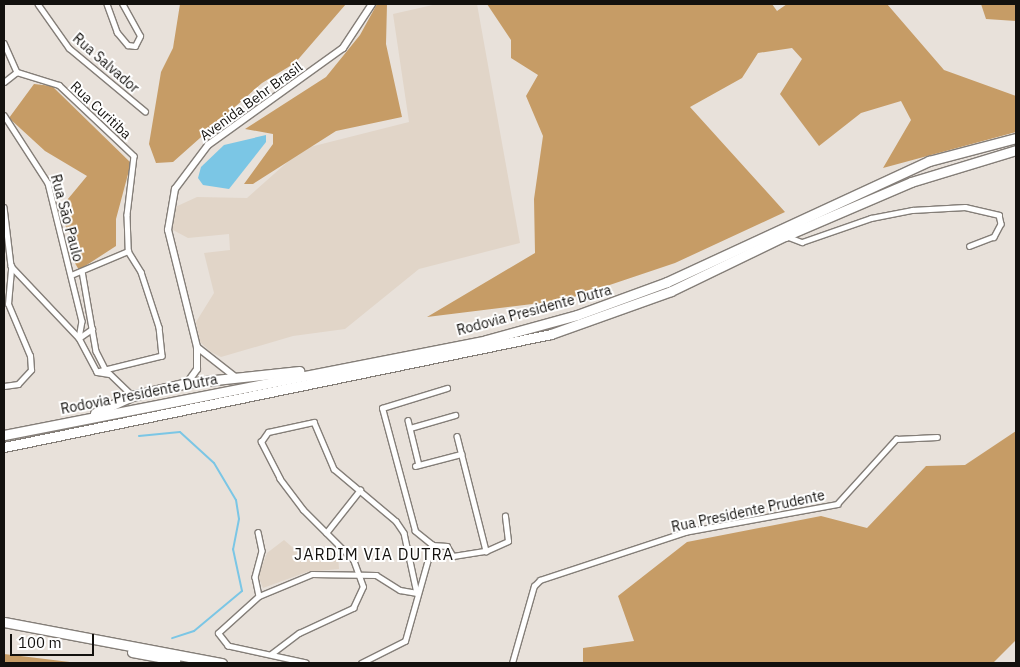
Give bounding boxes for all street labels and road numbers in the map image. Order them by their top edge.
street label: Rua Salvador [69,30,143,96]
street label: Avenida Behr Brasil [196,58,306,144]
street label: Rua Curitiba [67,78,135,142]
street label: Rua São Paulo [47,172,87,264]
street label: Rodovia Presidente Dutra [455,281,613,339]
street label: Rodovia Presidente Dutra [59,371,219,417]
street label: Rua Presidente Prudente [670,487,826,535]

